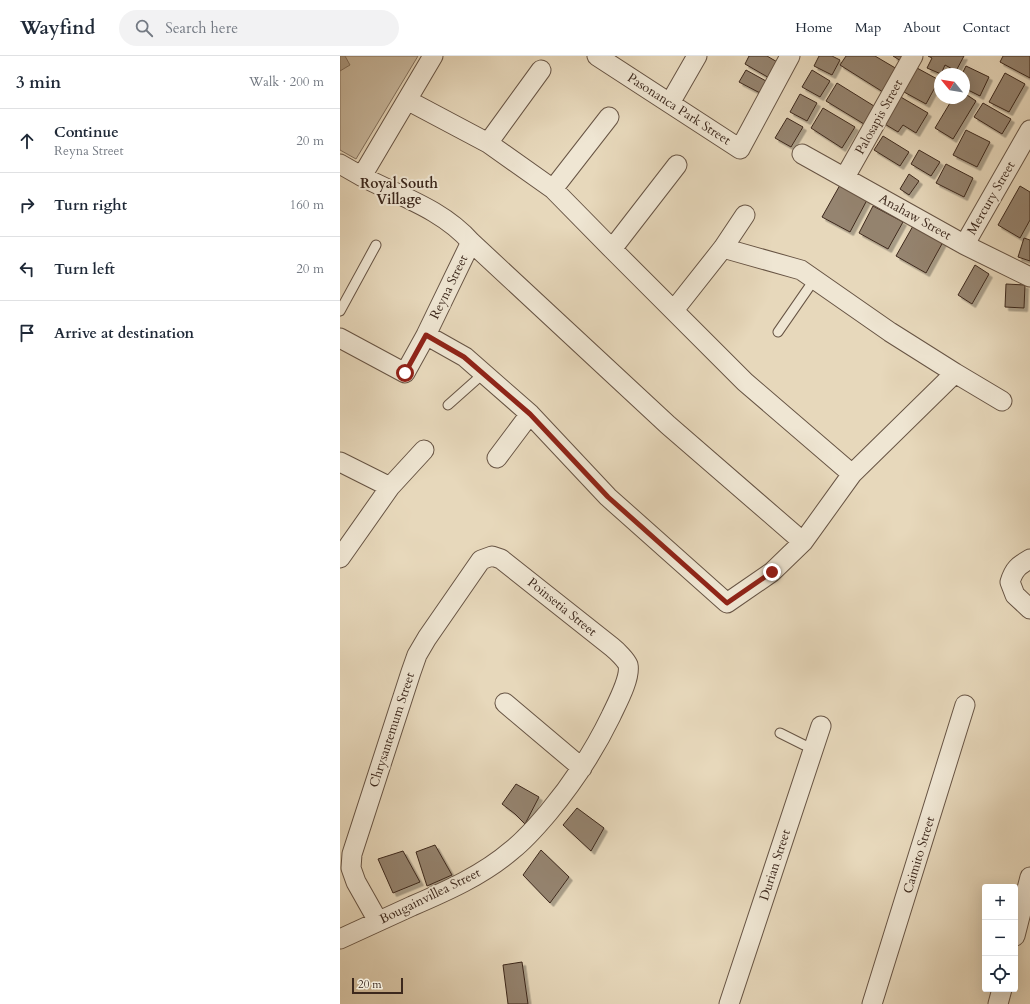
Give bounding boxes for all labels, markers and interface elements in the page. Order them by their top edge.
search box [119,10,399,46]
text: Wayfind [20,15,95,41]
icon: search [133,17,155,39]
text: Search here [165,18,238,38]
text: Home [795,18,833,37]
text: Map [855,18,881,37]
text: About [903,18,940,37]
text: Contact [962,18,1010,37]
north arrow [934,68,970,104]
street label: Pasonanca Park Street [624,69,734,149]
text: 3 min [16,71,61,94]
text: Walk · 200 m [249,73,324,91]
street label: Palosapis Street [851,76,907,158]
text: Continue [54,122,119,142]
icon: ahead [16,130,38,152]
text: 20 m [296,132,324,150]
text: Reyna Street [54,142,124,160]
street label: Mercury Street [963,158,1019,238]
district label: Royal South Village [360,174,438,209]
street label: Anahaw Street [876,190,954,244]
icon: right [16,194,38,216]
text: Turn right [54,195,127,215]
text: 160 m [290,196,324,214]
street label: Reyna Street [426,252,472,322]
icon: left [16,258,38,280]
text: Turn left [54,259,115,279]
text: 20 m [296,260,324,278]
icon: arrive [16,322,38,344]
text: Arrive at destination [54,323,194,343]
route start [396,364,414,382]
route end [763,563,781,581]
street label: Poinsetia Street [524,574,600,640]
street label: Chrysantemum Street [365,670,419,790]
street label: Caimito Street [899,814,939,896]
street label: Durian Street [755,827,795,903]
street label: Bougainvillea Street [377,864,483,928]
map controls [982,884,1018,992]
button: + [982,884,1018,920]
button: − [982,920,1018,956]
button: locate [982,956,1018,992]
scale bar [352,976,403,995]
text: 20 m [358,977,382,992]

